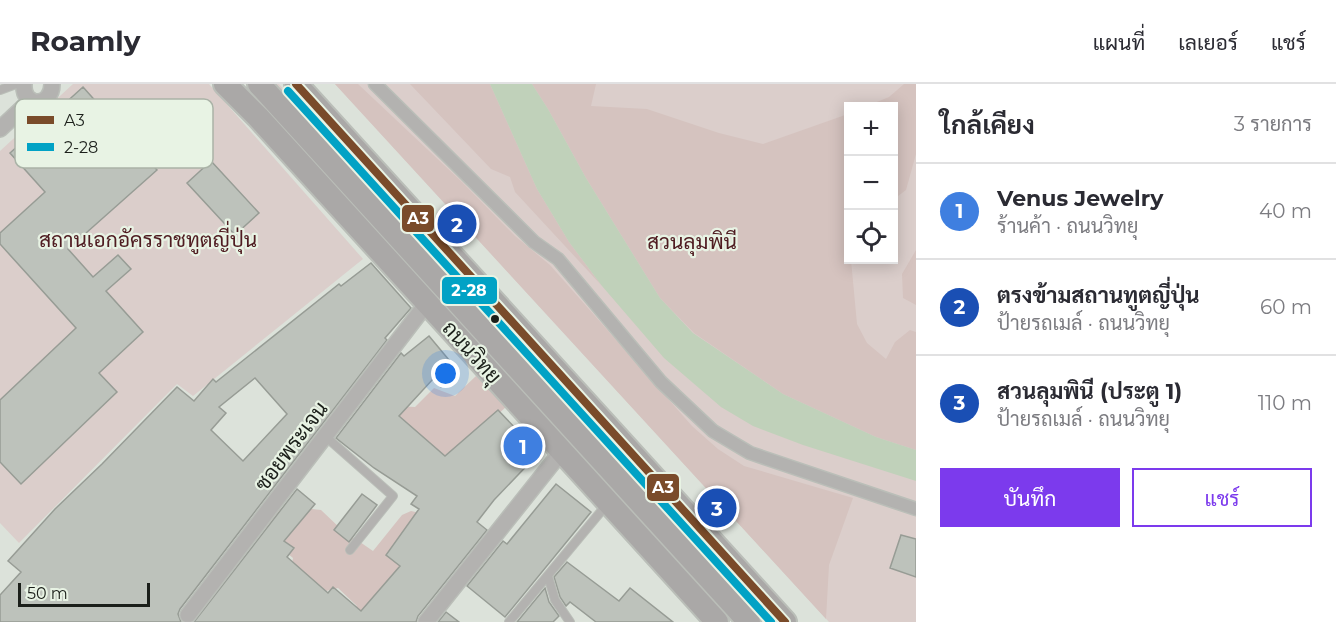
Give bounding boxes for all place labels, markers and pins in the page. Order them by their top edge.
pin: 2 [438,202,476,246]
unlabelled marker [489,313,501,325]
pin: 1 [504,424,542,469]
pin: 3 [698,486,736,530]

